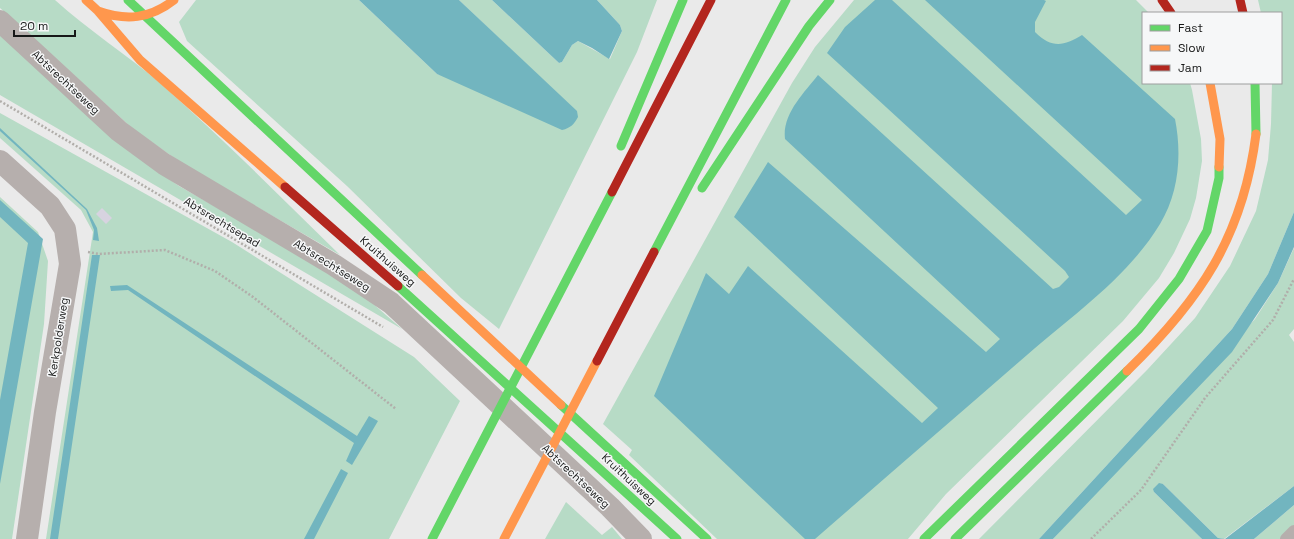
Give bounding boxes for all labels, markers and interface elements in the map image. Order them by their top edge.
scale bar [14,12,75,38]
legend [1142,12,1282,84]
text: 20 m [20,18,48,34]
text: Fast [1178,20,1203,36]
text: Slow [1178,40,1205,56]
street label: Abtsrechtseweg [29,47,103,117]
text: Jam [1178,60,1202,76]
street label: Abtsrechtsepad [182,194,262,250]
street label: Kruithuisweg [357,233,419,289]
street label: Abtsrechtseweg [291,236,373,294]
street label: Kerkpolderweg [45,297,71,377]
street label: Abtsrechtseweg [539,441,613,511]
street label: Kruithuisweg [599,450,659,508]

